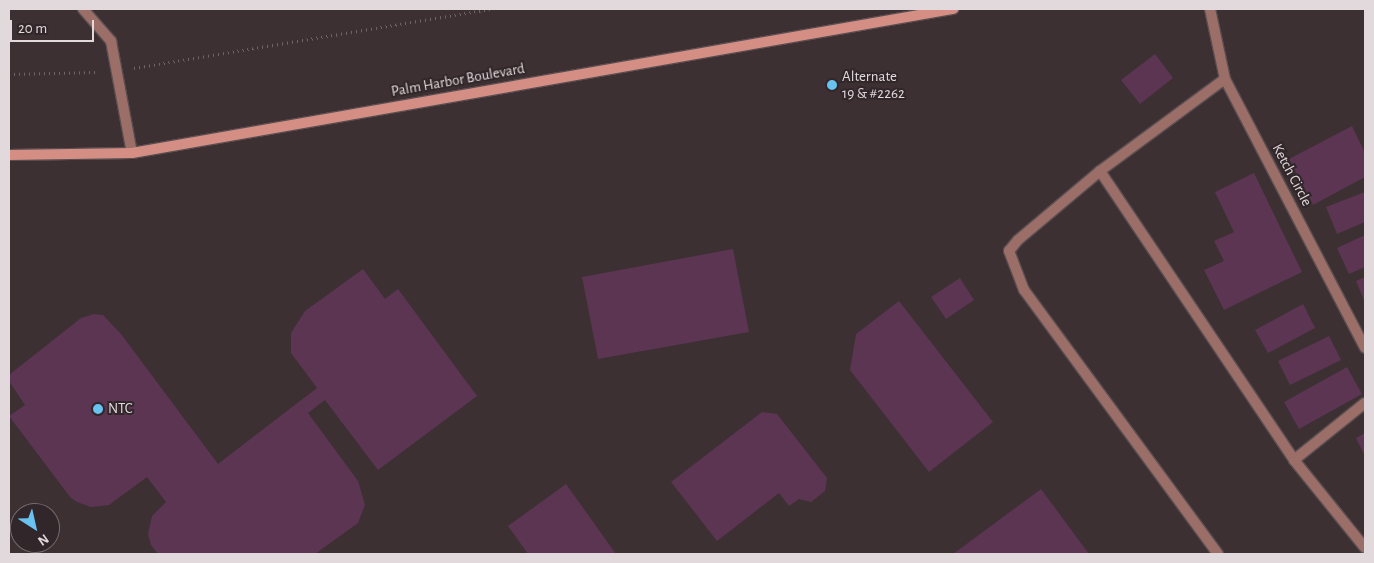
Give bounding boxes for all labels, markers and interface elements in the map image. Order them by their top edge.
scale bar [12,10,96,42]
text: 20 m [18,21,47,36]
street label: Palm Harbor Boulevard [390,59,526,101]
place label: Alternate 19 & #2262 [842,67,905,102]
marker: Alternate 19 & #2262 [826,79,838,91]
street label: Ketch Circle [1268,141,1316,209]
place label: NTC [108,400,133,418]
marker: NTC [92,403,104,415]
north arrow [10,503,60,553]
text: N [35,531,51,548]

